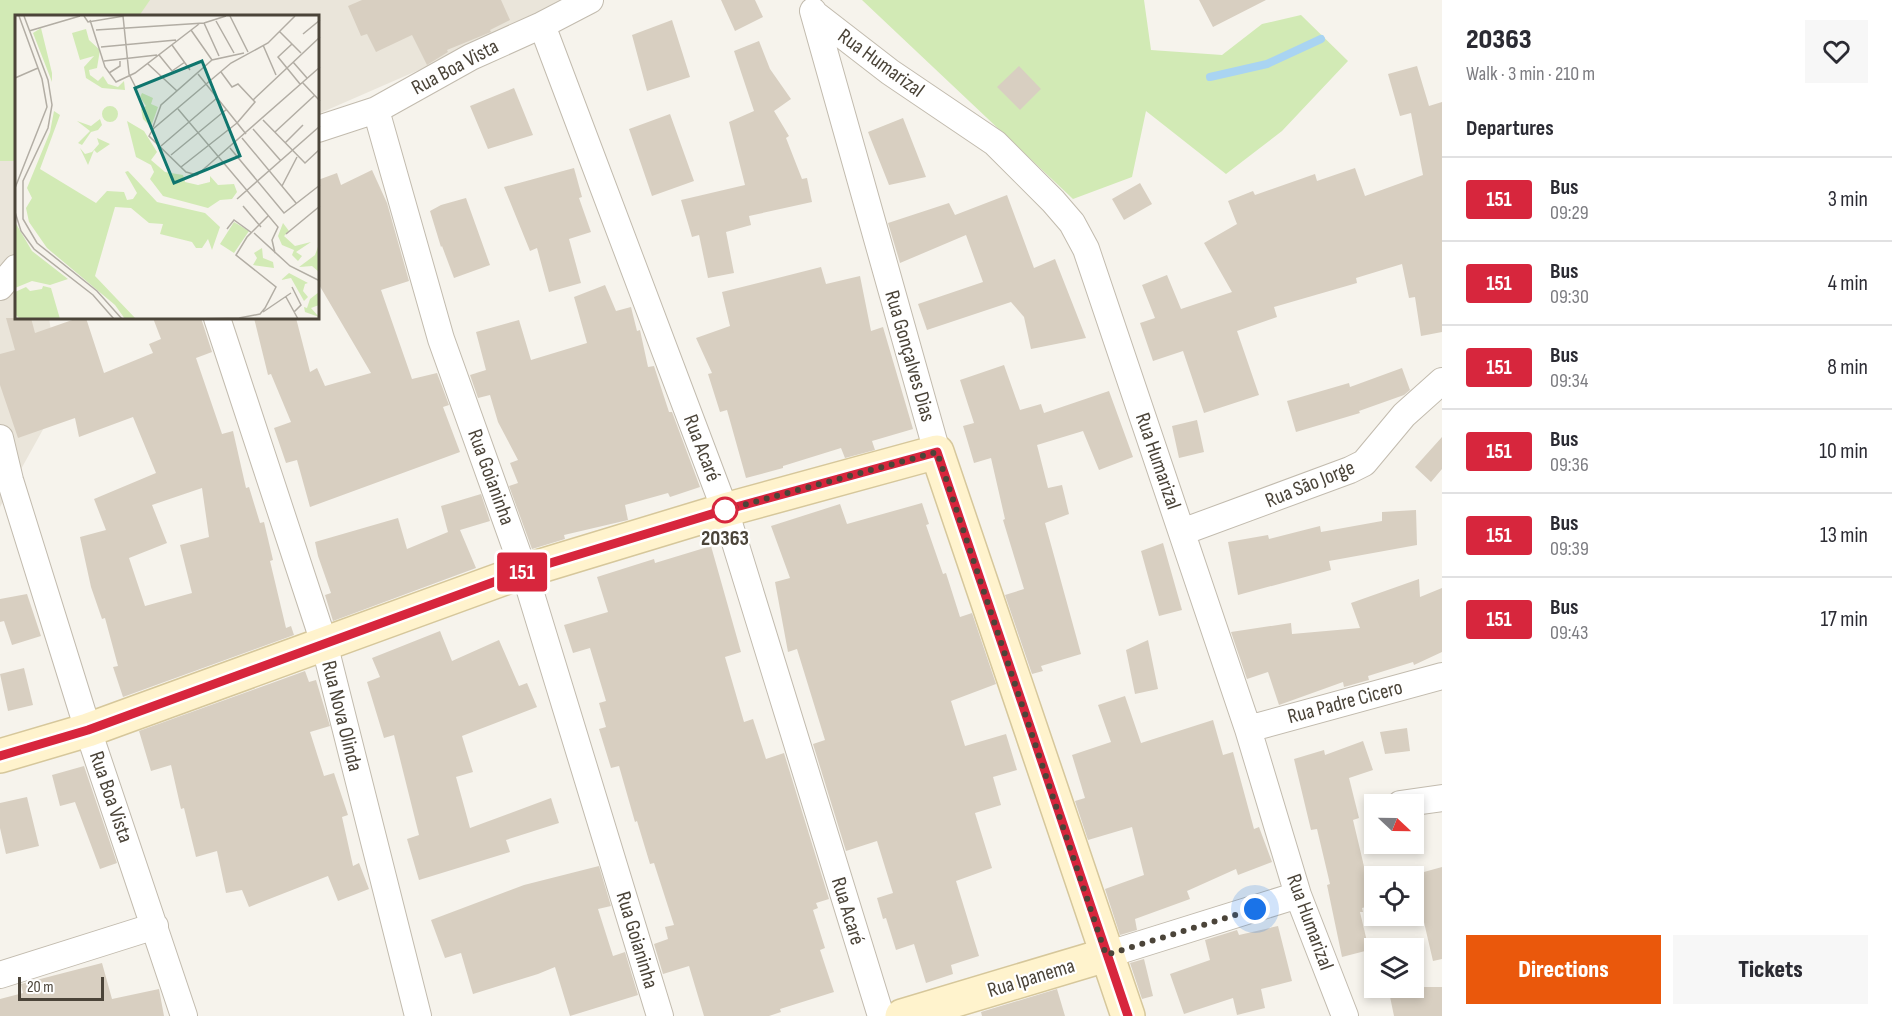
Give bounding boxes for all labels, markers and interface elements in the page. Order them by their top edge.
inset map [15,15,320,320]
button: heart [1805,20,1868,83]
street label: Rua Humarizal [833,23,929,103]
text: 20363 [1466,23,1532,56]
street label: Rua Boa Vista [407,34,503,100]
text: Walk · 3 min · 210 m [1466,62,1595,86]
text: Departures [1466,115,1554,142]
text: Bus [1550,174,1579,201]
text: 3 min [1828,186,1868,213]
text: 151 [1486,187,1512,212]
text: 09:29 [1550,201,1589,225]
text: Bus [1550,258,1579,285]
text: 4 min [1828,270,1868,297]
text: 151 [1486,271,1512,296]
text: 09:30 [1550,285,1589,309]
street label: Rua Gonçalves Dias [879,287,941,425]
text: Bus [1550,342,1579,369]
text: 8 min [1827,354,1868,381]
text: 151 [1486,355,1512,380]
text: 09:34 [1550,369,1588,393]
street label: Rua Humarizal [1130,409,1186,513]
street label: Rua Acaré [678,411,726,485]
street label: Rua Goianinha [462,426,520,528]
text: Bus [1550,426,1579,453]
text: 10 min [1819,438,1868,465]
text: 151 [1486,439,1512,464]
text: 09:36 [1550,453,1589,477]
street label: Rua São Jorge [1262,455,1358,513]
marker: 20363 [712,497,738,523]
text: Bus [1550,510,1579,537]
text: 13 min [1820,522,1868,549]
text: 151 [1486,523,1512,548]
place label: 20363 [701,526,749,551]
text: 09:39 [1550,537,1589,561]
line badge: 151 [488,552,556,592]
text: 151 [509,560,535,585]
text: Bus [1550,594,1579,621]
text: 17 min [1820,606,1868,633]
text: 151 [1486,607,1512,632]
text: 09:43 [1550,621,1588,645]
street label: Rua Nova Olinda [316,658,368,774]
street label: Rua Padre Cicero [1285,675,1405,729]
street label: Rua Boa Vista [84,748,138,846]
north arrow [1364,794,1424,854]
map controls [1364,794,1424,998]
button: locate [1364,866,1424,926]
street label: Rua Humarizal [1281,871,1339,973]
street label: Rua Acaré [826,874,870,948]
street label: Rua Goianinha [610,888,664,992]
your location [1240,894,1270,924]
button: Directions [1466,935,1661,1004]
button: Tickets [1673,935,1868,1004]
button: layers [1364,938,1424,998]
street label: Rua Ipanema [984,953,1078,1003]
scale bar [18,974,104,1002]
text: 20 m [27,978,54,997]

